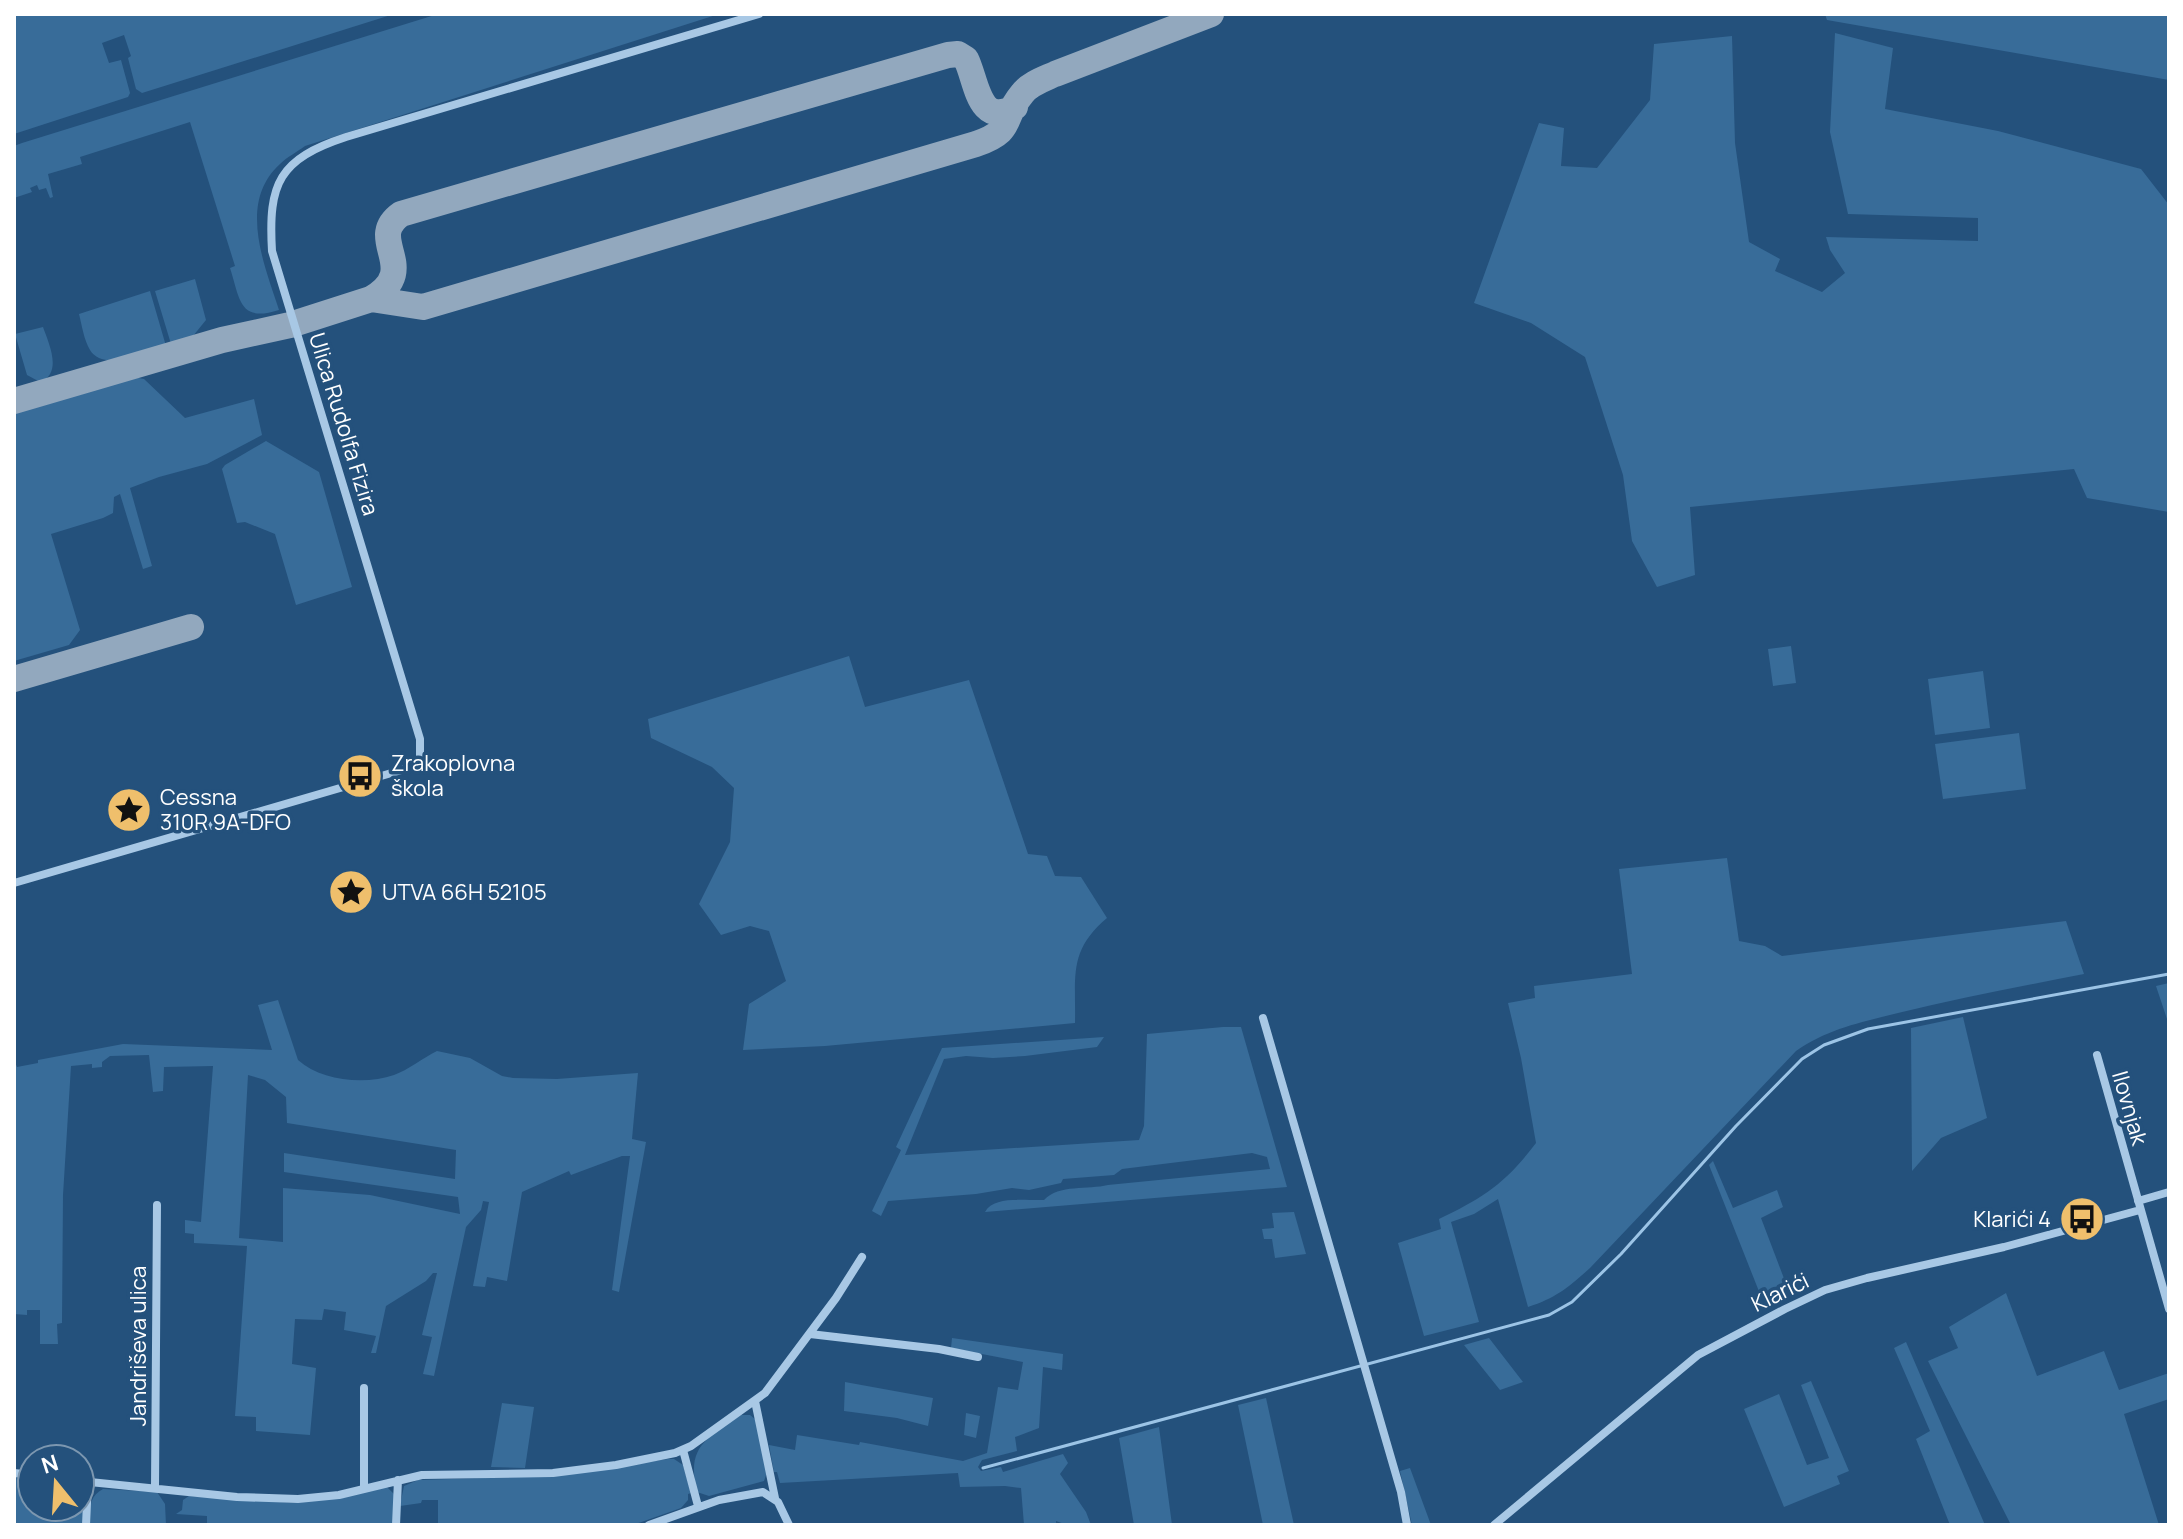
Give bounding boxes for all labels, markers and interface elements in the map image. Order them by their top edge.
street label: Ulica Rudolfa Fizira [302,329,386,519]
place label: Zrakoplovna škola [391,748,515,803]
bus stop icon: Zrakoplovna škola [336,752,384,800]
place label: Cessna 310R 9A-DFO [160,782,291,837]
place icon: Cessna 310R 9A-DFO [105,786,153,834]
place icon: UTVA 66H 52105 [327,868,375,916]
place label: UTVA 66H 52105 [382,877,547,907]
street label: Ilovnjak [2105,1067,2155,1150]
bus stop icon: Klarići 4 [2058,1195,2106,1243]
place label: Klarići 4 [1973,1204,2051,1234]
street label: Klarići [1746,1265,1814,1319]
street label: Jandriševa ulica [123,1266,153,1426]
north arrow [16,1443,96,1523]
text: N [38,1447,62,1481]

